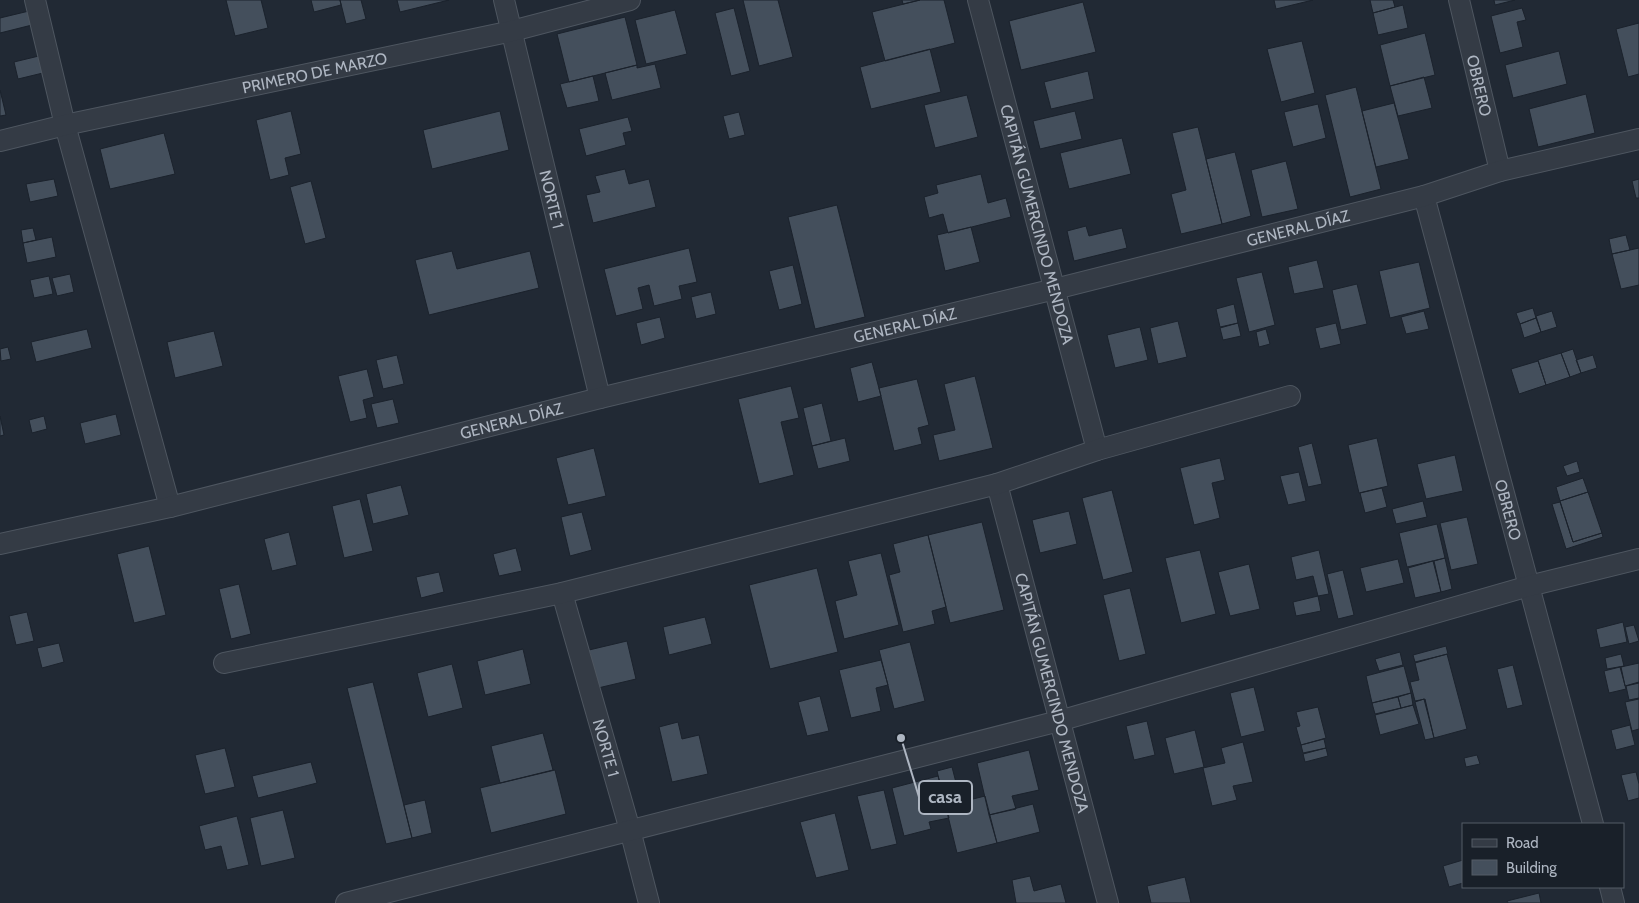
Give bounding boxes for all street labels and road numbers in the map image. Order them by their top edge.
street label: PRIMERO DE MARZO [240,48,389,97]
street label: OBRERO [1463,53,1496,118]
street label: CAPITÁN GUMERCINDO MENDOZA [997,102,1078,346]
street label: NORTE 1 [536,168,568,230]
street label: GENERAL DÍAZ [1245,206,1352,250]
street label: GENERAL DÍAZ [851,303,958,346]
street label: GENERAL DÍAZ [458,398,565,443]
street label: OBRERO [1491,477,1526,542]
street label: CAPITÁN GUMERCINDO MENDOZA [1011,571,1093,815]
street label: NORTE 1 [589,717,624,779]

